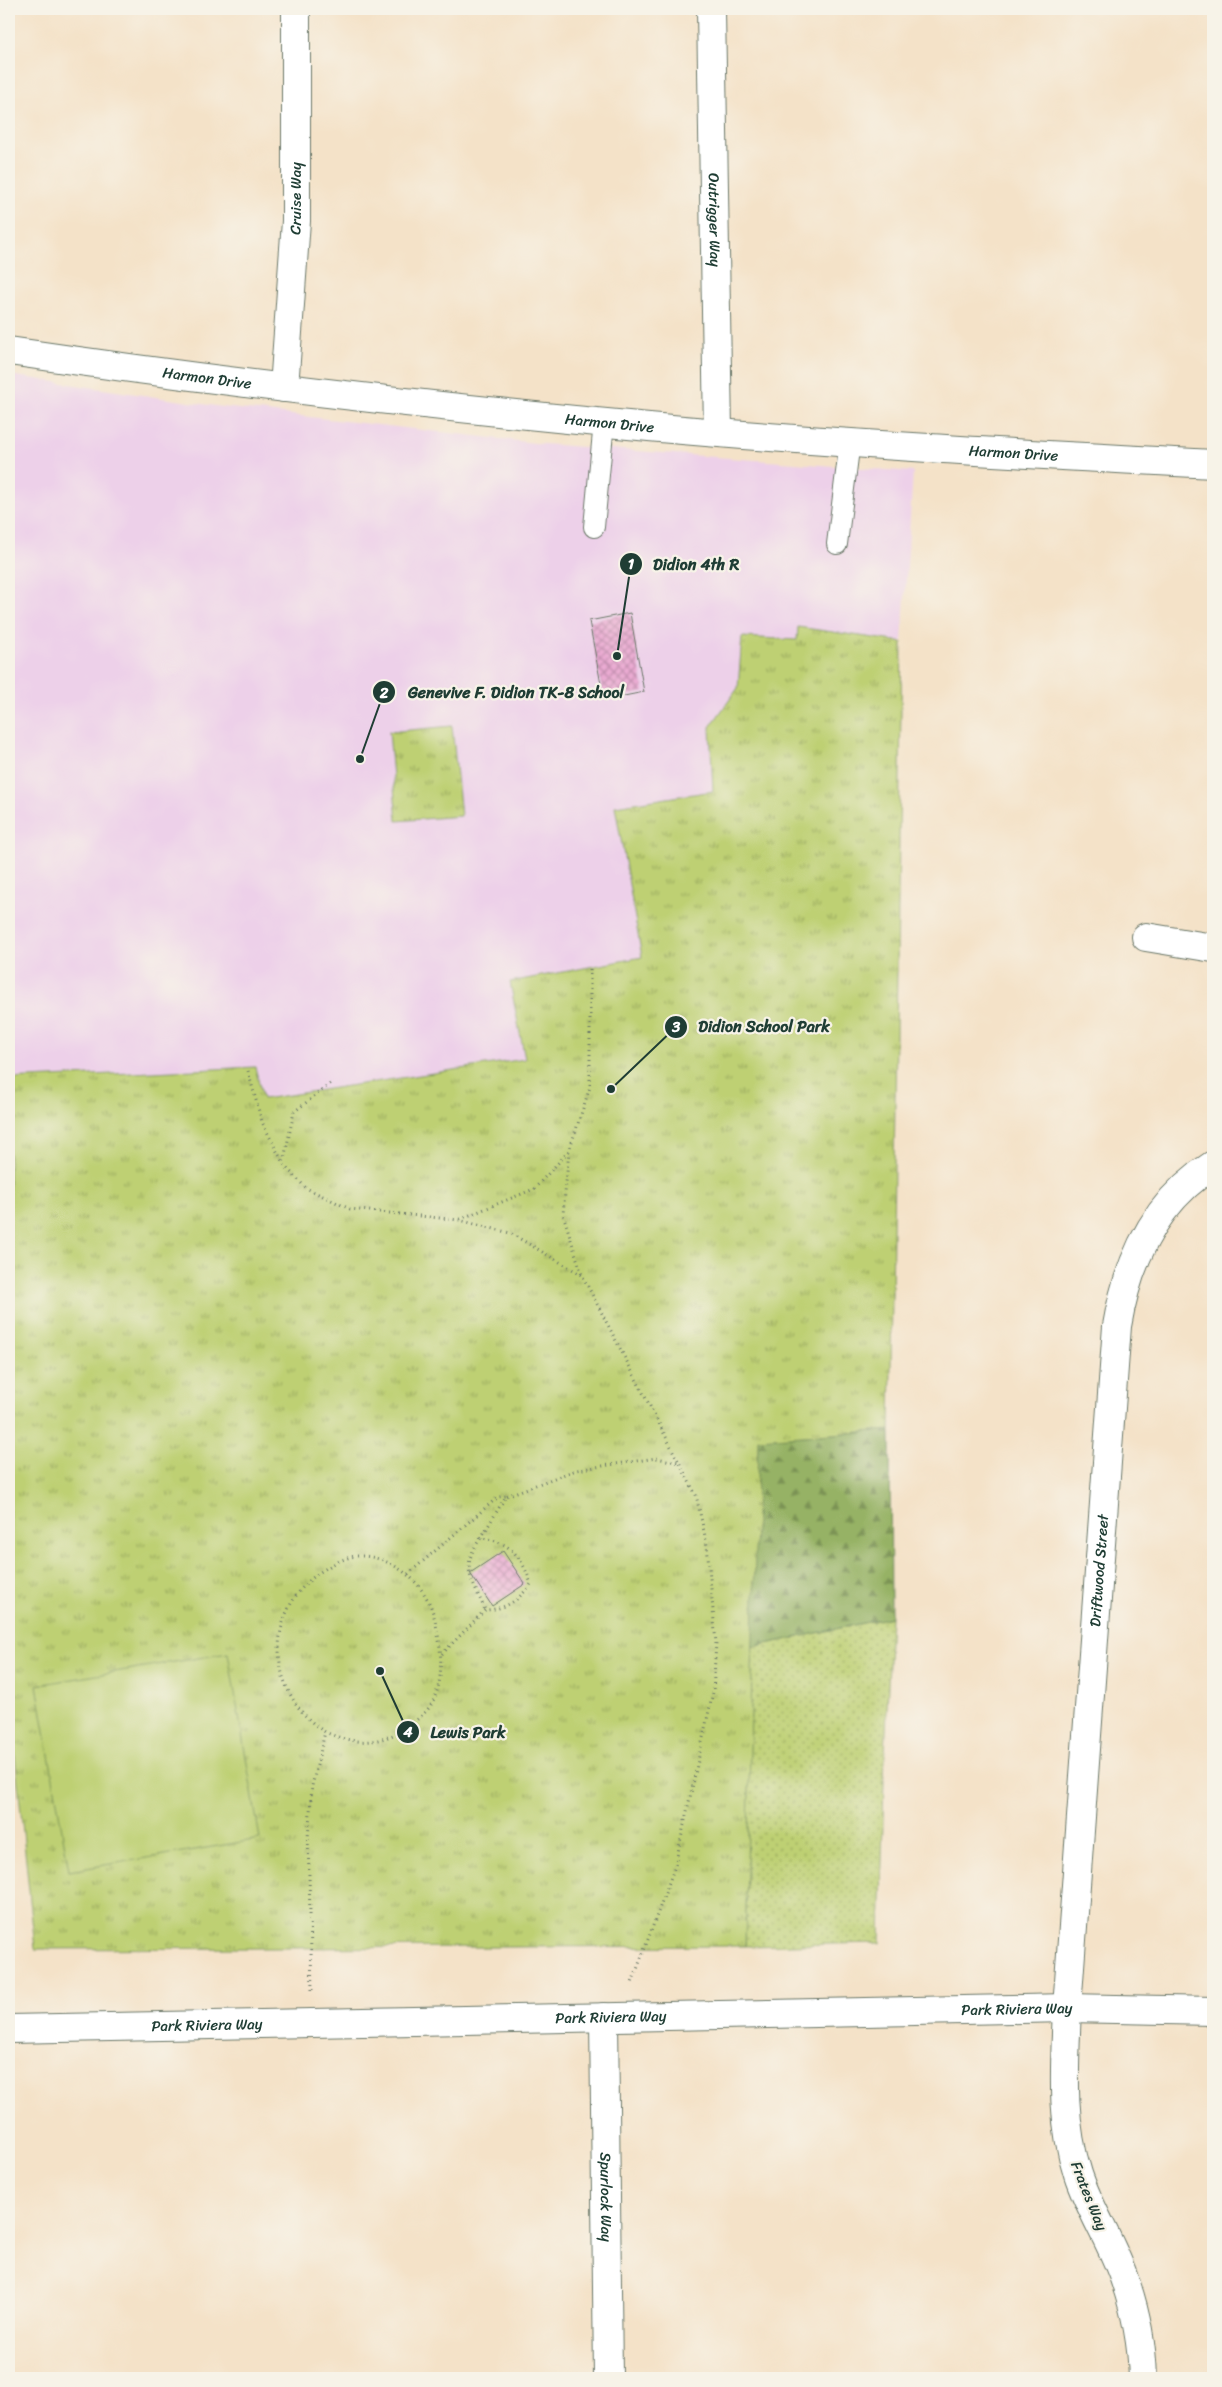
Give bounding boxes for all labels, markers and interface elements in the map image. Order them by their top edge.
street label: Cruise Way [282,162,309,236]
street label: Outrigger Way [701,173,728,267]
street label: Harmon Drive [161,360,253,397]
street label: Harmon Drive [564,406,656,440]
street label: Harmon Drive [968,437,1059,469]
callout: Didion 4th R [618,549,750,580]
text: Didion 4th R [653,550,739,579]
text: 1 [628,551,635,577]
callout: Genevive F. Didion TK-8 School [372,677,634,708]
text: Genevive F. Didion TK-8 School [407,678,626,707]
text: 2 [379,680,389,706]
callout: Didion School Park [663,1011,840,1042]
text: Didion School Park [698,1012,830,1041]
text: 3 [671,1014,681,1040]
street label: Driftwood Street [1082,1512,1116,1628]
callout: Lewis Park [396,1717,516,1748]
text: Lewis Park [430,1718,506,1747]
text: 4 [402,1719,413,1745]
street label: Park Riviera Way [961,1995,1073,2023]
street label: Park Riviera Way [555,2003,667,2031]
street label: Park Riviera Way [151,2011,263,2039]
street label: Spurlock Way [592,2152,619,2242]
street label: Frates Way [1063,2157,1115,2235]

